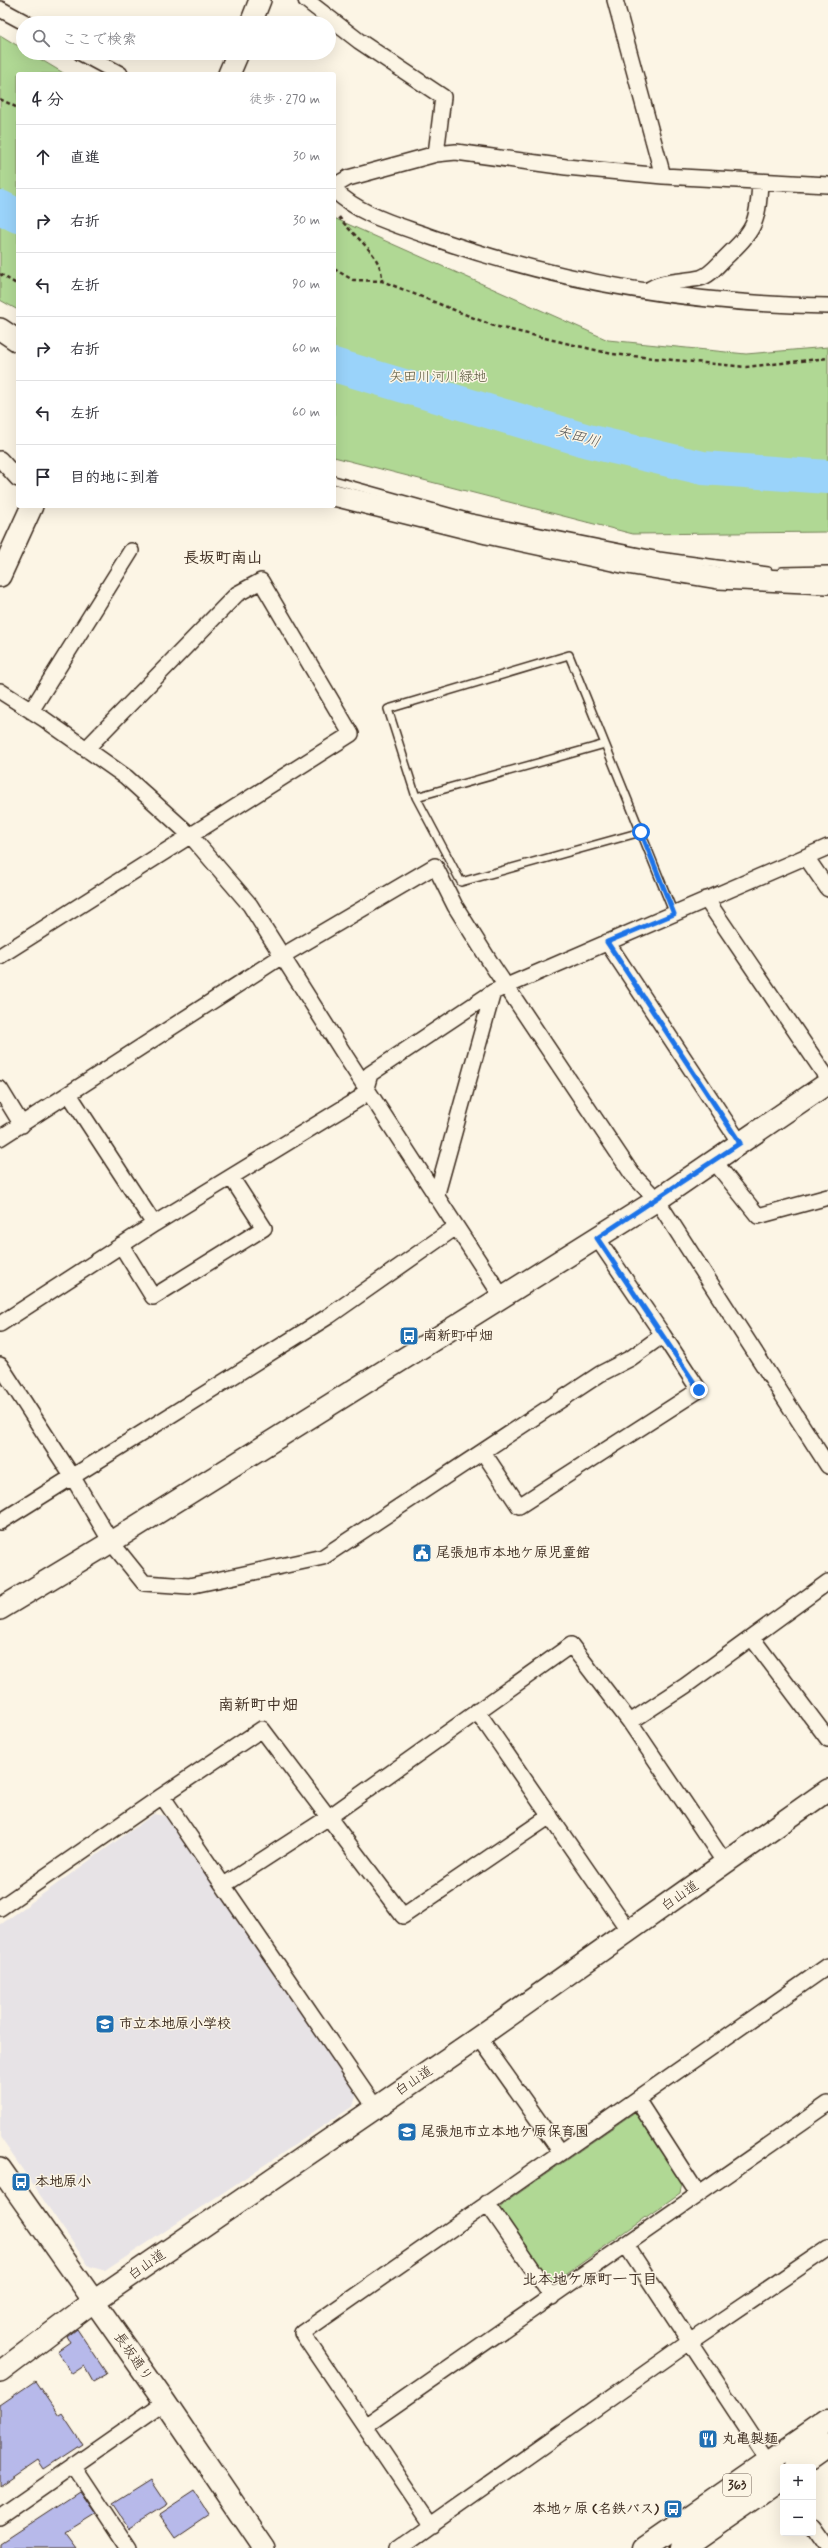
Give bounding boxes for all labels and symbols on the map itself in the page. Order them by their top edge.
park label: 矢田川河川緑地 [389,368,487,386]
water label: 矢田川 [554,421,602,453]
district label: 長坂町南山 [183,548,263,569]
route start [632,823,650,841]
bus stop icon: 南新町中畑 [398,1325,420,1347]
place label: 南新町中畑 [423,1327,493,1345]
route end [690,1381,708,1399]
public building icon: 尾張旭市本地ケ原児童館 [411,1542,433,1564]
place label: 尾張旭市本地ケ原児童館 [436,1544,590,1562]
district label: 南新町中畑 [218,1695,298,1716]
street label: 白山道 [658,1877,702,1915]
school or university icon: 市立本地原小学校 [94,2013,116,2035]
place label: 市立本地原小学校 [119,2015,231,2033]
street label: 白山道 [392,2062,436,2100]
school or university icon: 尾張旭市立本地ケ原保育園 [396,2121,418,2143]
place label: 尾張旭市立本地ケ原保育園 [421,2123,589,2141]
bus stop icon: 本地原小 [10,2171,32,2193]
place label: 本地原小 [35,2173,91,2191]
street label: 白山道 [125,2246,169,2284]
district label: 北本地ケ原町一丁目 [522,2270,658,2290]
street label: 長坂通り [110,2329,156,2385]
restaurant icon: 丸亀製麺 [697,2428,719,2450]
place label: 丸亀製麺 [722,2430,778,2448]
road number: 363 [723,2474,751,2496]
bus stop icon: 本地ヶ原 (名鉄バス) [662,2498,684,2520]
place label: 本地ヶ原 (名鉄バス) [532,2500,659,2518]

